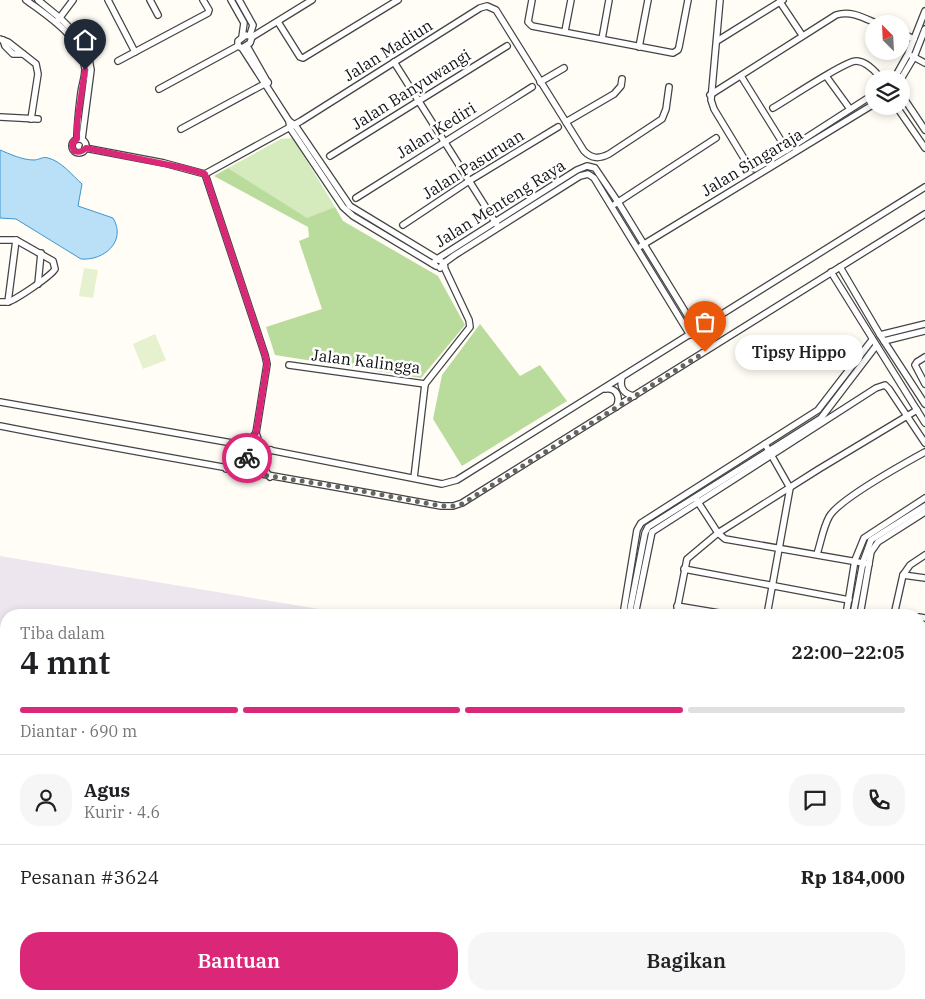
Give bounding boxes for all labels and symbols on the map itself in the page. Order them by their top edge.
street label: Jalan Madiun [340,15,436,85]
north arrow [865,15,910,60]
pin [64,19,106,70]
street label: Jalan Banyuwangi [348,44,474,134]
street label: Jalan Kediri [393,98,479,162]
street label: Jalan Singaraja [698,124,807,200]
street label: Jalan Pasuruan [419,125,527,203]
street label: Jalan Menteng Raya [431,155,569,251]
pin [684,301,726,352]
callout: Tipsy Hippo [735,334,862,370]
street label: Jalan Kalingga [310,344,422,378]
courier [222,433,272,483]

